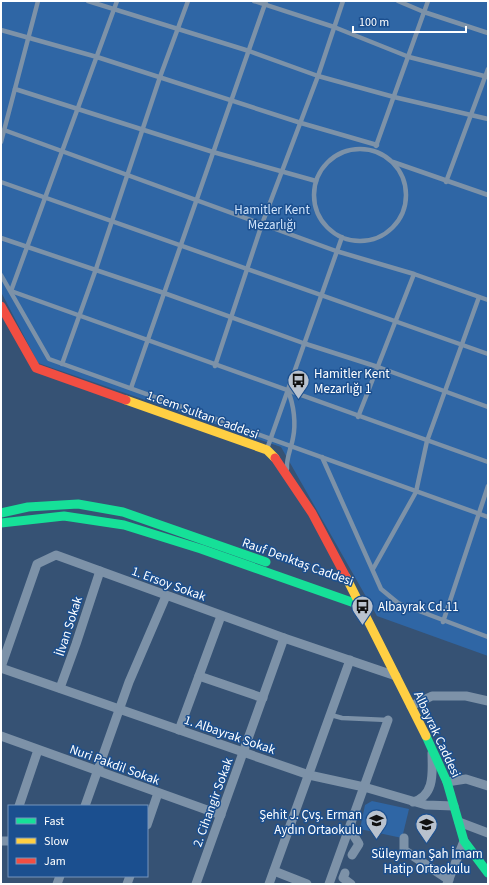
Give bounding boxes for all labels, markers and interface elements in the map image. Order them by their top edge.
scale bar [353,8,466,34]
text: 100 m [359,14,389,31]
park label: Hamitler Kent Mezarlığı [234,201,310,234]
place label: Hamitler Kent Mezarlığı 1 [314,365,390,398]
bus stop icon: Hamitler Kent Mezarlığı 1 [286,367,312,400]
street label: 1.Cem Sultan Caddesi [144,386,261,444]
street label: Rauf Denktaş Caddesi [239,533,356,590]
street label: 1. Ersoy Sokak [129,562,209,606]
street label: İlvan Sokak [51,593,87,659]
bus stop icon: Albayrak Cd.11 [350,593,376,626]
place label: Albayrak Cd.11 [378,598,459,616]
street label: Albayrak Caddesi [409,688,465,781]
street label: 1. Albayrak Sokak [182,711,278,759]
street label: Nuri Pakdil Sokak [67,740,163,790]
street label: 2. Cihangir Sokak [188,755,238,849]
legend [8,805,148,877]
place label: Şehit J. Çvş. Erman Aydın Ortaokulu [259,806,362,839]
school or university icon: Şehit J. Çvş. Erman Aydın Ortaokulu [364,808,390,841]
school or university icon: Süleyman Şah İmam Hatip Ortaokulu [414,812,440,845]
text: Fast [44,813,64,830]
text: Slow [44,833,69,850]
place label: Süleyman Şah İmam Hatip Ortaokulu [371,845,483,878]
text: Jam [44,853,66,870]

